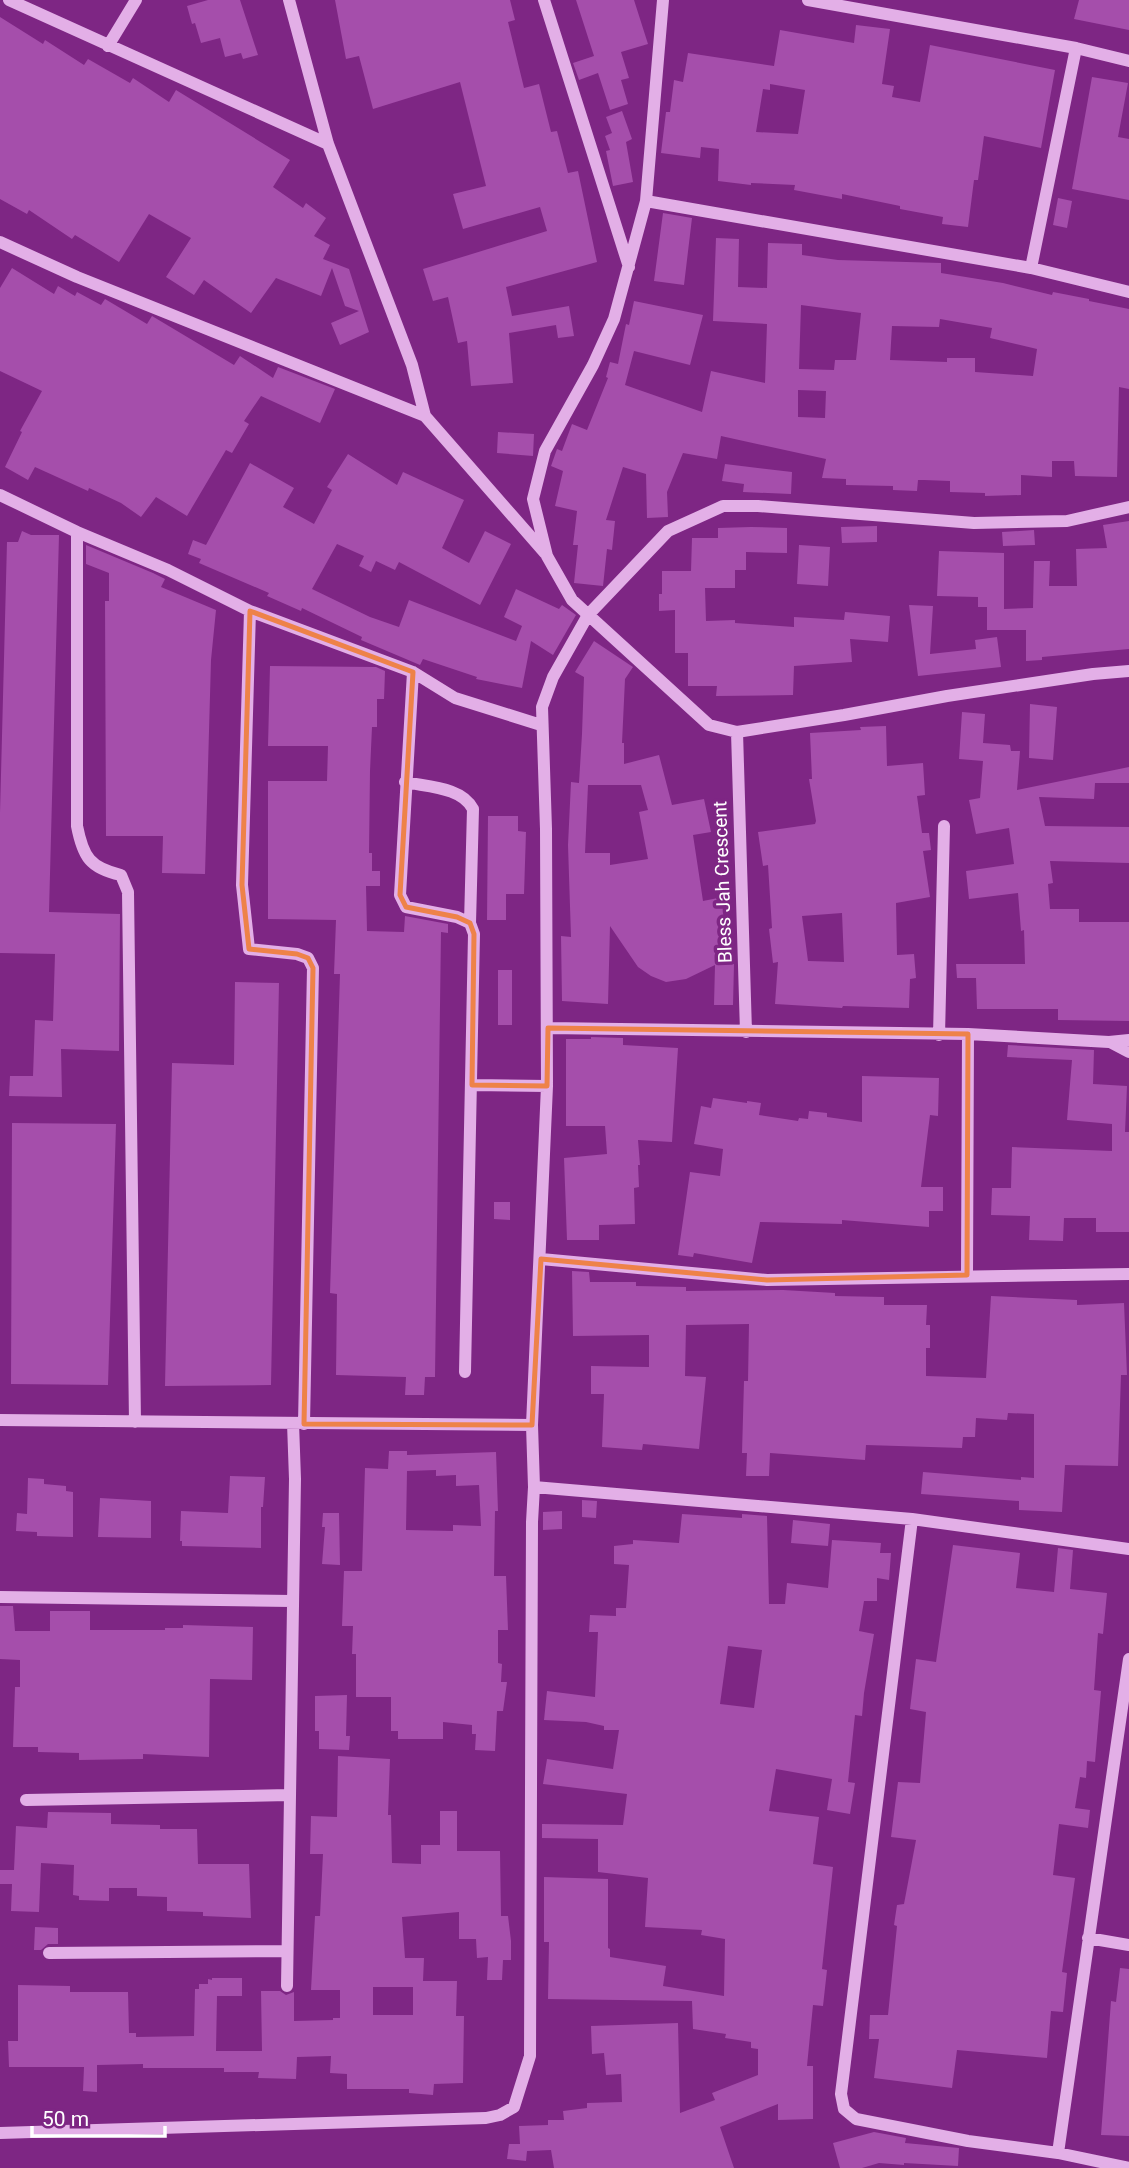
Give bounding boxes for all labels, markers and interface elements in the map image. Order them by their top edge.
street label: Bless Jah Crescent [708,801,737,963]
scale bar [32,2094,164,2138]
text: 50 m [42,2107,89,2131]

